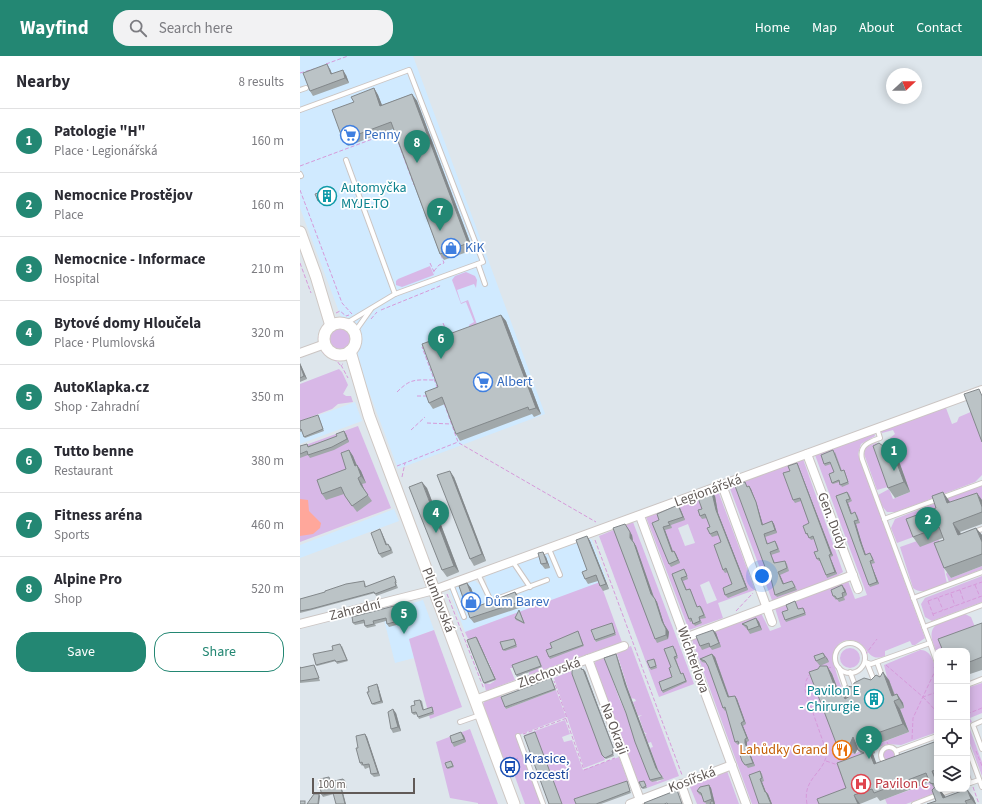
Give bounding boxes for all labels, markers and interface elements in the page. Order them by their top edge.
search box [113,10,393,46]
text: Wayfind [20,15,89,42]
icon: search [127,17,149,39]
text: Search here [159,18,233,39]
text: Home [755,18,790,38]
text: Map [812,18,837,38]
text: About [859,18,894,38]
text: Contact [916,18,962,38]
north arrow [886,68,922,104]
text: Nearby [16,70,70,94]
text: 8 results [239,73,284,91]
text: Patologie "H" [54,121,146,142]
supermarket icon: Penny [339,124,361,146]
place label: Penny [364,125,401,145]
pin: 8 [404,130,430,163]
text: 1 [26,132,32,150]
text: 160 m [251,132,284,150]
text: Place · Legionářská [54,142,157,160]
place label: Automyčka MYJE.TO [341,178,407,214]
text: Nemocnice Prostějov [54,185,193,206]
building icon: Automyčka MYJE.TO [316,185,338,207]
text: 2 [26,196,32,214]
text: 160 m [251,196,284,214]
pin: 7 [427,198,453,231]
text: Place [54,206,83,224]
shop icon: KiK [440,237,462,259]
place label: KiK [465,238,486,258]
text: Nemocnice - Informace [54,249,206,270]
text: 3 [26,260,32,278]
text: 210 m [251,260,284,278]
text: Hospital [54,270,99,288]
text: Bytové domy Hloučela [54,313,201,334]
text: 4 [26,324,32,342]
text: 320 m [251,324,284,342]
pin: 6 [428,326,454,359]
text: Place · Plumlovská [54,334,155,352]
supermarket icon: Albert [472,371,494,393]
place label: Albert [497,372,533,392]
text: AutoKlapka.cz [54,377,149,398]
text: 5 [26,388,32,406]
text: 350 m [251,388,284,406]
text: Shop · Zahradní [54,398,139,416]
pin: 1 [881,438,907,471]
text: Tutto benne [54,441,134,462]
text: 6 [26,452,32,470]
text: 380 m [251,452,284,470]
text: Restaurant [54,462,113,480]
street label: Legionářská [671,470,745,512]
street label: Gen. Dudy [812,489,852,553]
pin: 4 [423,500,449,533]
text: Fitness aréna [54,505,142,526]
pin: 2 [915,507,941,540]
text: 7 [26,516,32,534]
text: 460 m [251,516,284,534]
text: Sports [54,526,89,544]
street label: Plumlovská [416,565,460,635]
your location [752,566,772,586]
text: Alpine Pro [54,569,122,590]
text: 8 [26,580,32,598]
text: 520 m [251,580,284,598]
text: Shop [54,590,82,608]
shop icon: Dům Barev [460,591,482,613]
place label: Dům Barev [485,592,550,612]
street label: Zahradní [327,594,383,626]
pin: 5 [391,601,417,634]
street label: Wichterlova [672,624,714,696]
button: Save [16,632,146,672]
button: Share [154,632,284,672]
map controls [934,648,970,792]
button: + [934,648,970,684]
street label: Zlechovská [515,652,583,694]
place label: Pavilon E - Chirurgie [799,681,860,717]
button: − [934,684,970,720]
building icon: Pavilon E - Chirurgie [863,688,885,710]
street label: Na Okraji [595,700,633,758]
button: locate [934,720,970,756]
pin: 3 [856,726,882,759]
restaurant icon: Lahůdky Grand [831,739,853,761]
place label: Lahůdky Grand [739,740,828,760]
place label: Krasice, rozcestí [524,749,570,785]
bus stop icon: Krasice, rozcestí [499,756,521,778]
button: layers [934,756,970,792]
street label: Kosířská [665,762,719,798]
hospital icon: Pavilon C [850,773,872,795]
place label: Pavilon C [875,774,929,794]
scale bar [312,776,415,795]
text: 100 m [318,777,346,792]

